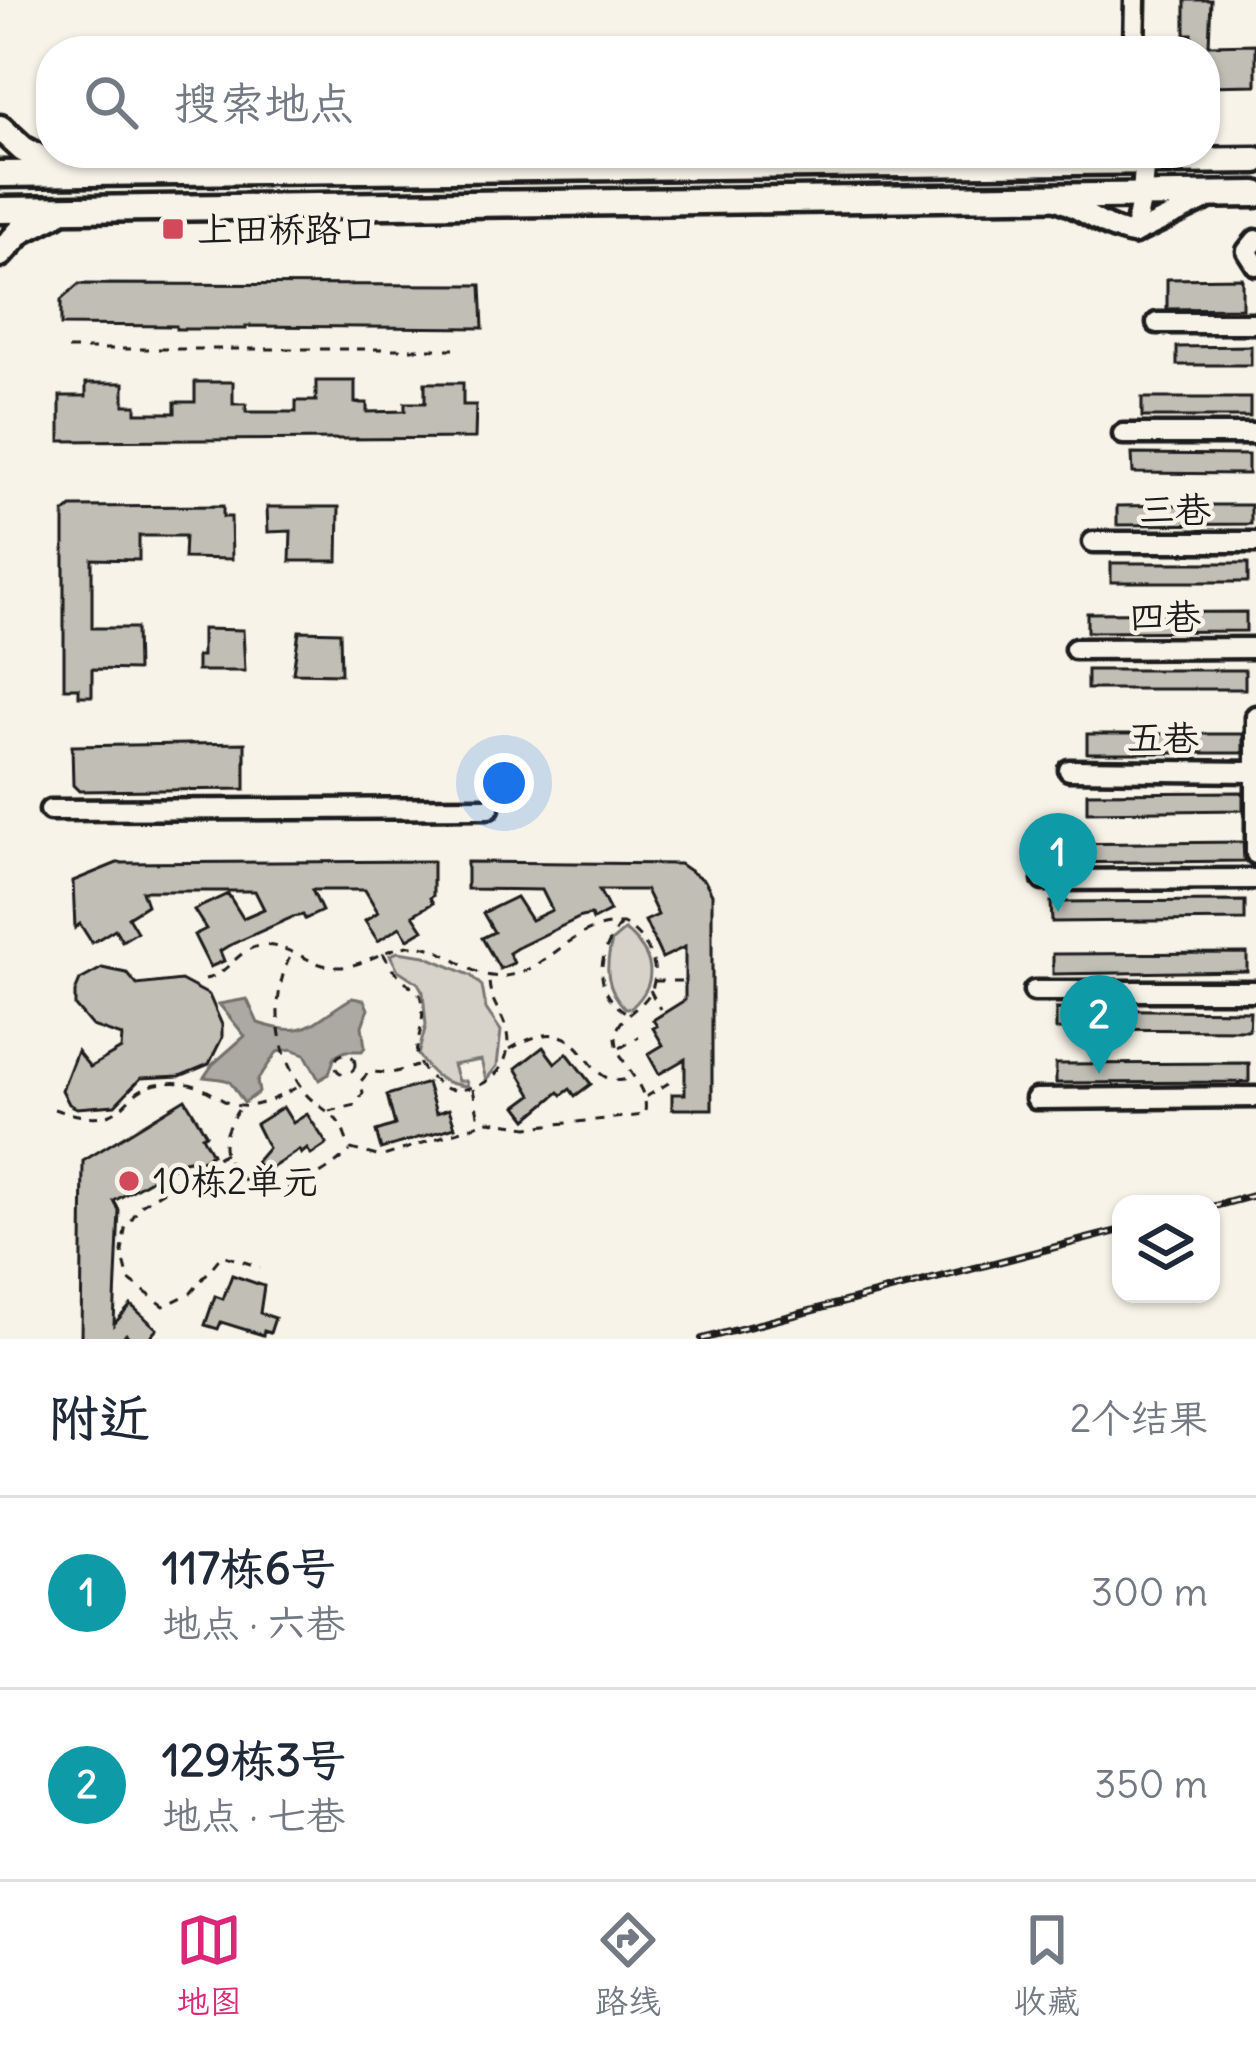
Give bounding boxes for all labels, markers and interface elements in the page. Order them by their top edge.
search box [36,36,1220,168]
icon: search [78,69,144,135]
text: 搜索地点 [174,75,354,131]
place label: 上田桥路口 [197,207,377,252]
marker: 上田桥路口 [160,216,186,242]
street label: 三巷 [1139,487,1211,532]
street label: 四巷 [1129,594,1201,639]
street label: 五巷 [1127,715,1199,761]
your location [474,753,534,813]
pin: 1 [1019,813,1097,912]
pin: 2 [1060,975,1138,1074]
place label: 10栋2单元 [153,1159,319,1204]
marker: 10栋2单元 [116,1168,142,1194]
map controls [1112,1195,1220,1303]
button: layers [1112,1195,1220,1303]
text: 附近 [48,1386,150,1450]
text: 2个结果 [1070,1394,1208,1443]
text: 117栋6号 [162,1540,336,1596]
text: 1 [79,1568,95,1617]
text: 300 m [1091,1568,1208,1617]
text: 地点 · 六巷 [162,1599,345,1648]
text: 129栋3号 [162,1732,346,1788]
text: 2 [76,1760,98,1809]
text: 350 m [1094,1760,1208,1809]
text: 地点 · 七巷 [162,1791,345,1840]
tab: 地图 [176,1907,242,2022]
tab: 路线 [595,1907,661,2022]
tab: 收藏 [1014,1907,1080,2022]

